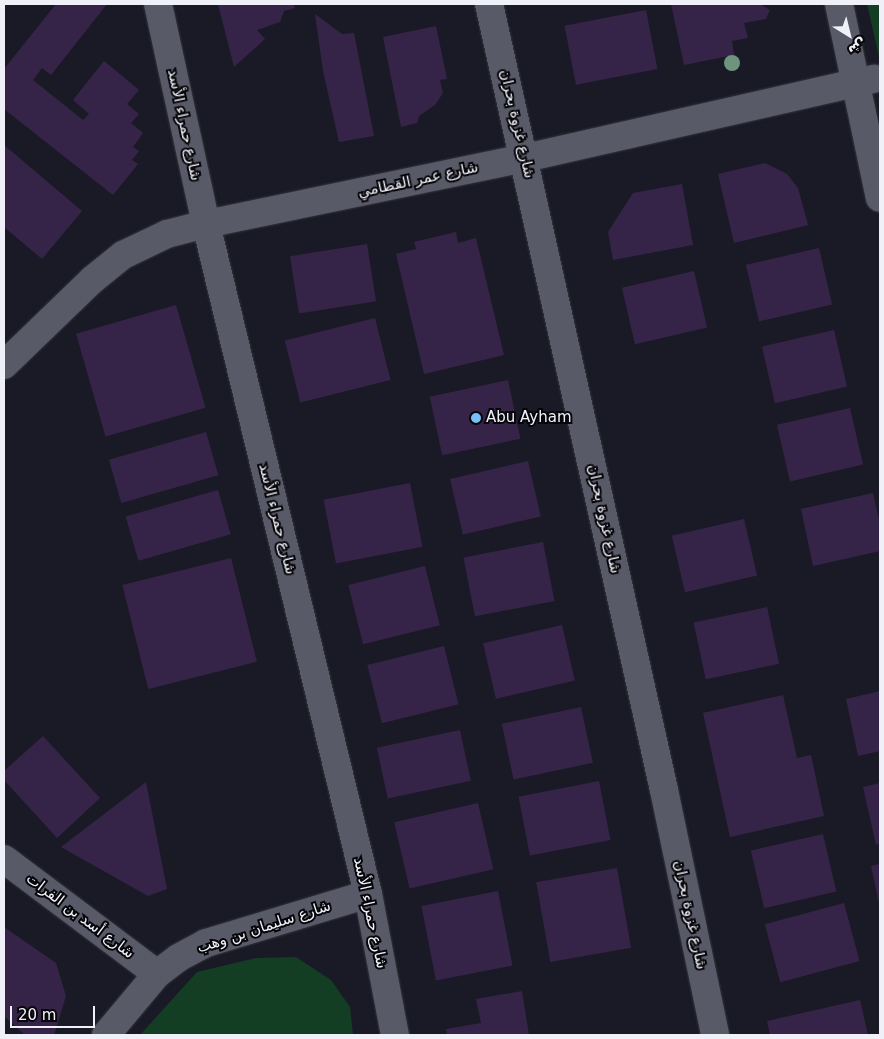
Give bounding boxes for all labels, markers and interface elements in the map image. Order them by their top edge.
north arrow [824,10,874,60]
text: ش [845,35,870,59]
street label: شارع حمراء الأسد [163,68,205,182]
street label: شارع غزوة بحران [496,68,538,180]
street label: شارع عمر القطامي [356,158,480,202]
place label: Abu Ayham [486,409,571,427]
marker: Abu Ayham [470,412,482,424]
street label: شارع حمراء الأسد [255,462,299,576]
street label: شارع غزوة بحران [584,463,624,575]
street label: شارع حمراء الأسد [349,856,391,970]
street label: شارع غزوة بحران [670,859,710,971]
street label: شارع أسد بن الفرات [22,869,138,963]
street label: شارع سليمان بن وهب [195,897,333,957]
scale bar [12,996,98,1028]
text: 20 m [18,1006,56,1024]

